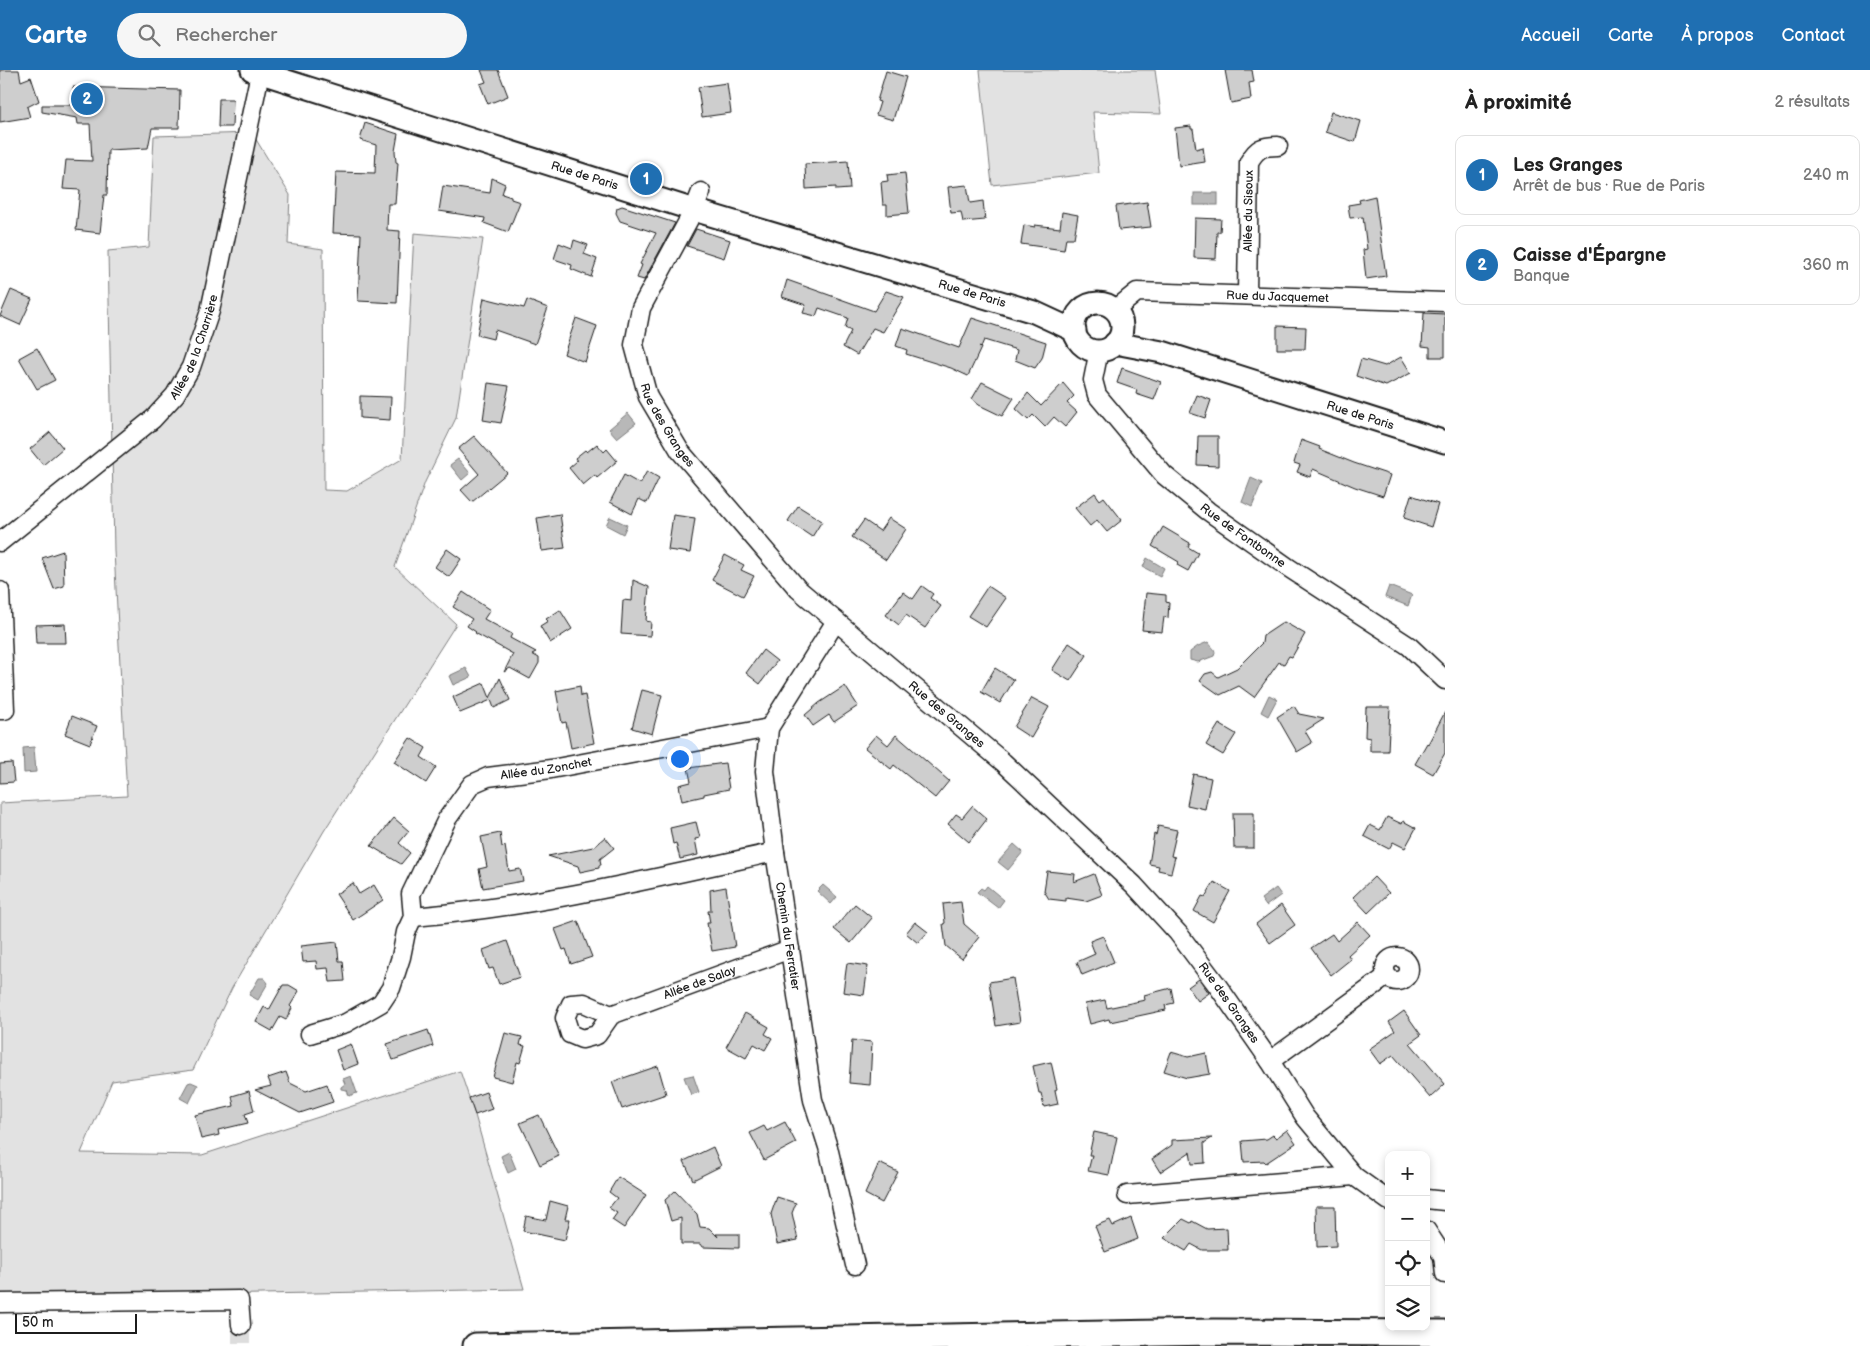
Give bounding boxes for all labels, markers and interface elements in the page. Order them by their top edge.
search box [117,13,467,58]
text: Carte [25,21,87,50]
icon: search [135,21,163,49]
text: Rechercher [175,24,277,47]
text: Accueil [1521,25,1580,46]
text: Carte [1608,25,1653,46]
text: À propos [1681,25,1754,46]
text: Contact [1782,25,1845,46]
pin: 2 [71,80,103,118]
text: À proximité [1465,90,1572,115]
text: 2 résultats [1775,93,1850,112]
text: Les Granges [1513,154,1623,177]
street label: Rue de Paris [549,158,620,194]
pin: 1 [630,160,662,198]
text: 1 [1479,166,1485,185]
text: 240 m [1803,166,1849,185]
street label: Allée du Sisoux [1241,170,1257,252]
text: Arrêt de bus · Rue de Paris [1513,177,1705,196]
text: Caisse d'Épargne [1513,244,1666,267]
text: 2 [1477,256,1487,275]
text: 360 m [1802,256,1849,275]
text: Banque [1513,267,1570,286]
street label: Rue de Paris [936,277,1008,311]
street label: Rue du Jacquemet [1226,288,1329,306]
street label: Allée de la Charrière [167,293,221,403]
street label: Rue des Granges [637,382,698,470]
street label: Rue de Paris [1325,398,1396,433]
street label: Rue de Fontbonne [1197,501,1288,571]
street label: Rue des Granges [905,678,988,751]
your location [667,746,693,772]
street label: Allée du Zonchet [500,754,593,783]
street label: Chemin du Ferratier [772,881,803,992]
street label: Rue des Granges [1195,960,1262,1046]
street label: Allée de Salay [662,962,739,1003]
map controls [1385,1151,1430,1331]
button: + [1385,1151,1430,1196]
button: − [1385,1196,1430,1241]
button: locate [1385,1241,1430,1286]
button: layers [1385,1286,1430,1331]
scale bar [15,1311,138,1334]
text: 50 m [22,1314,54,1331]

